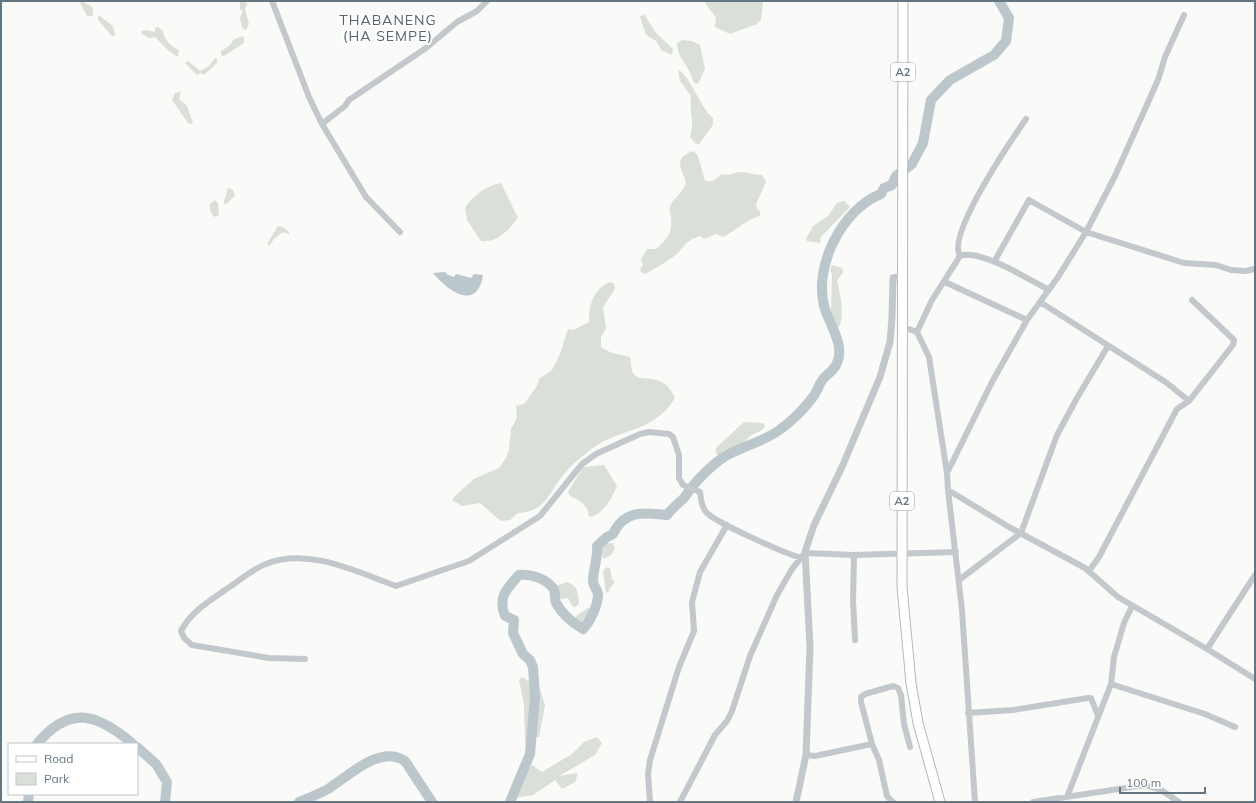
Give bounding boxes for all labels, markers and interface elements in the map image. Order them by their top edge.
district label: THABANENG (HA SEMPE) [339,11,437,45]
road number: A2 [891,63,915,81]
road number: A2 [890,492,914,510]
legend [8,743,138,795]
text: Road [44,751,73,766]
scale bar [1120,769,1205,795]
text: Park [44,771,70,786]
text: 100 m [1126,775,1161,790]

